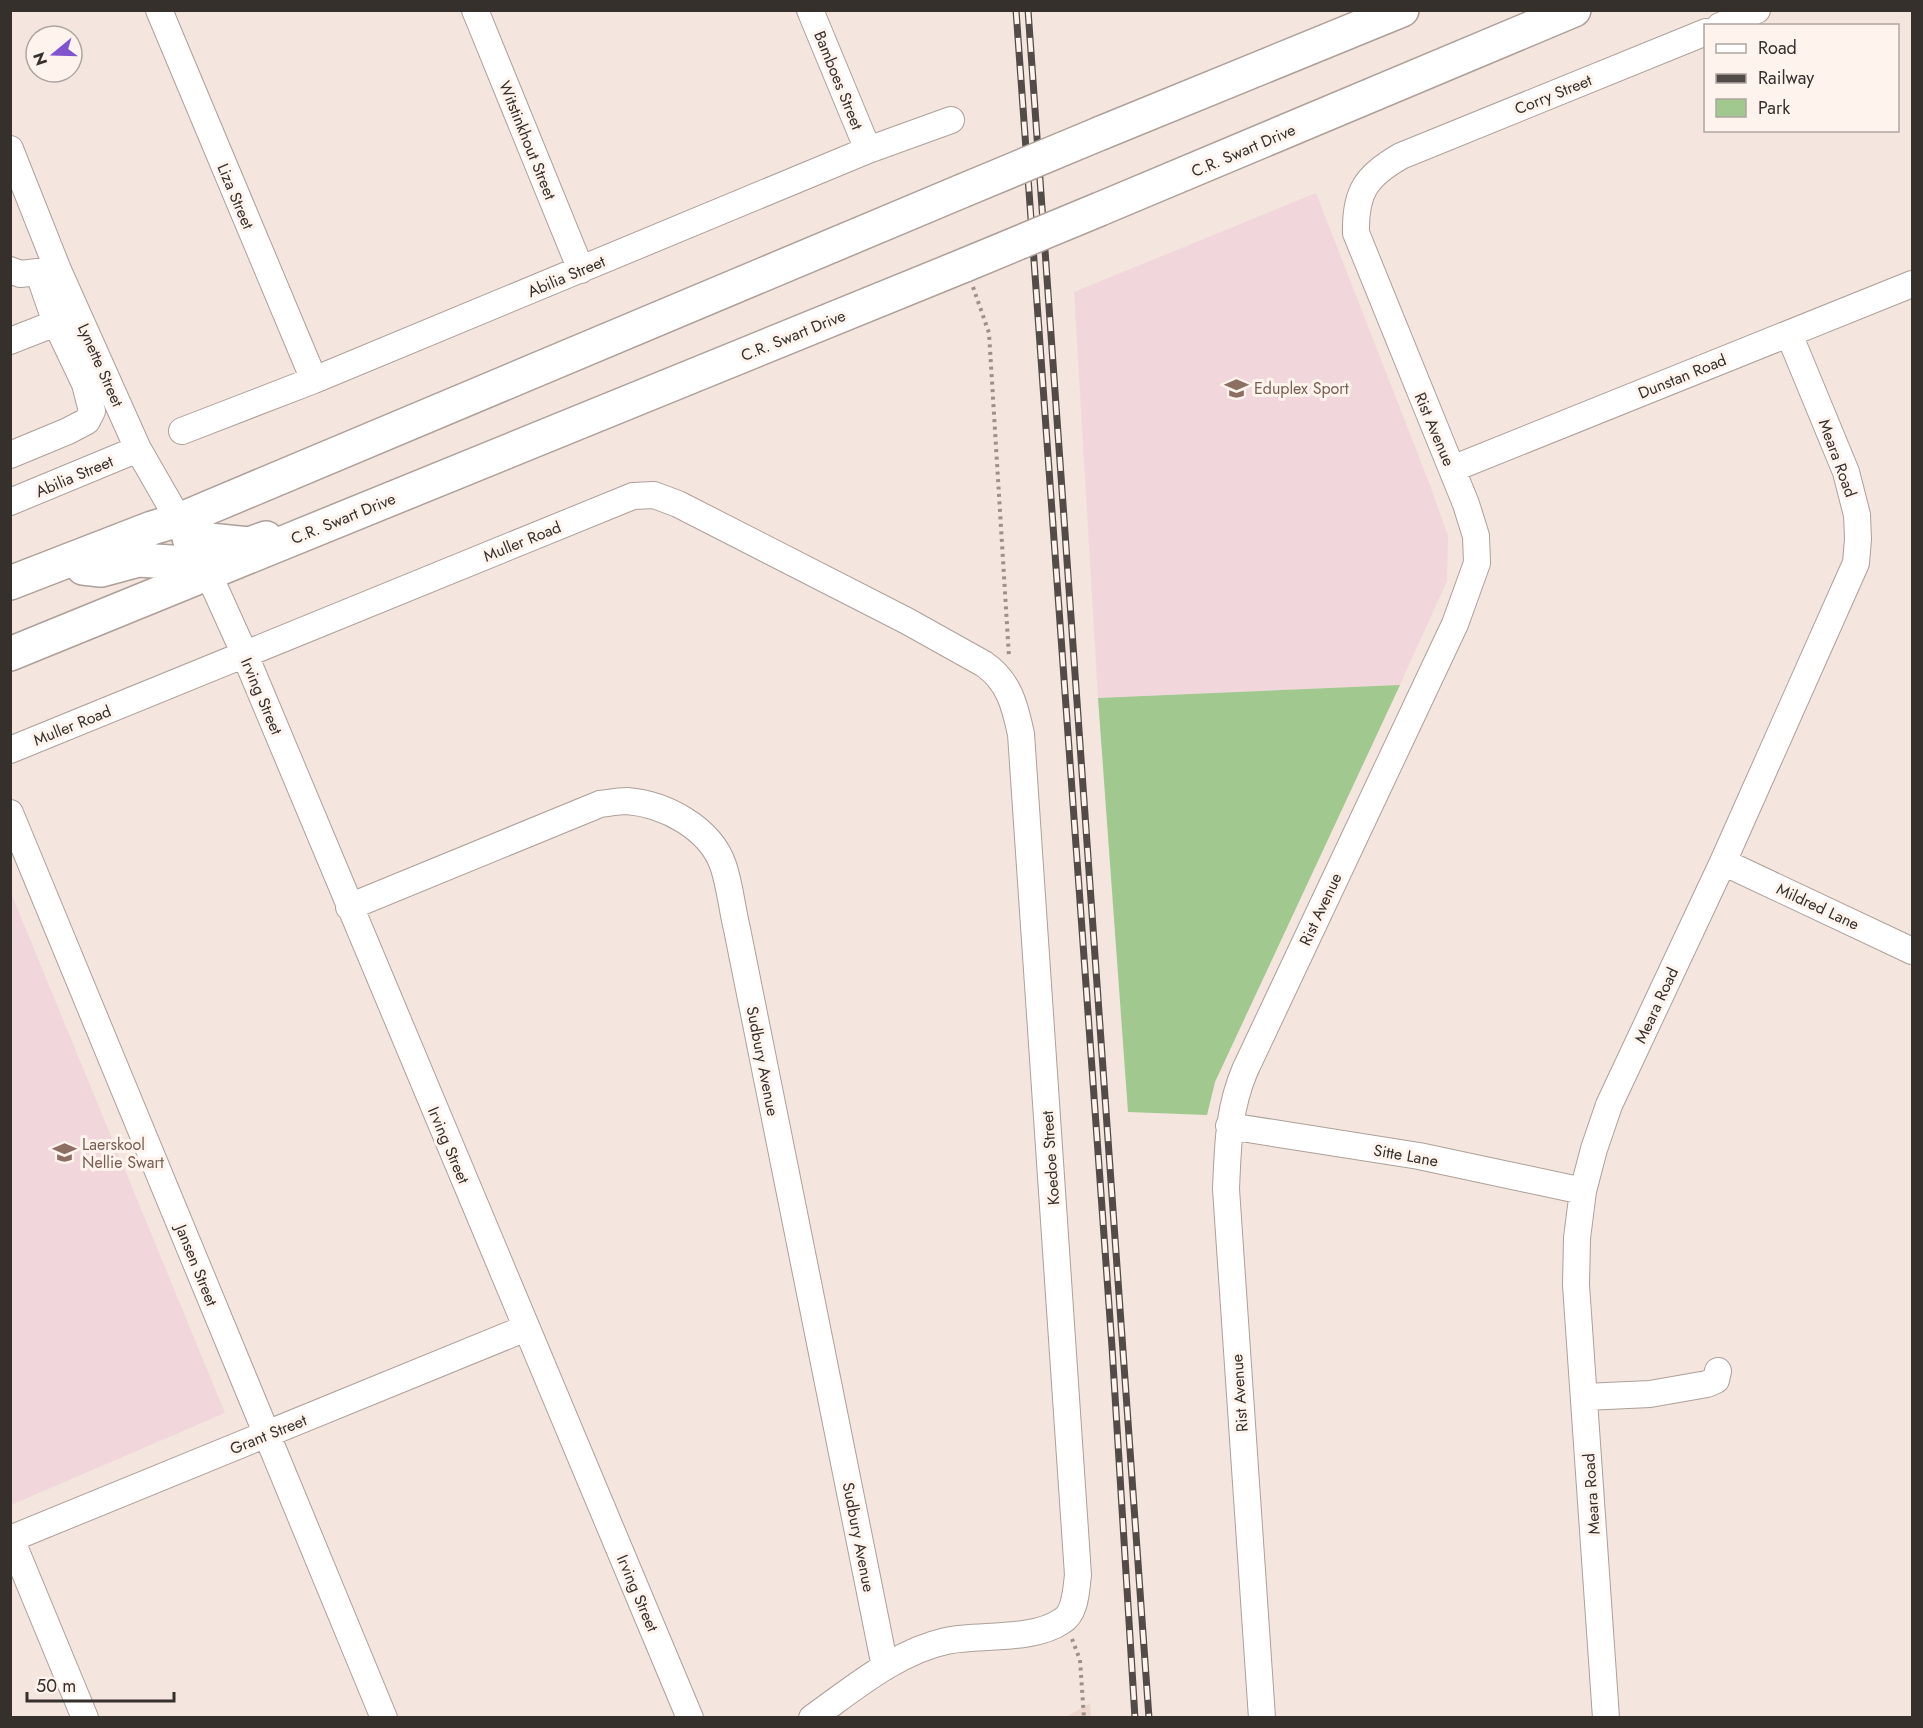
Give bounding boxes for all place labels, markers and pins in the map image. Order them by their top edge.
school or university icon: Eduplex Sport [1223,375,1249,401]
place label: Eduplex Sport [1254,377,1349,400]
place label: Laerskool Nellie Swart [82,1133,164,1174]
school or university icon: Laerskool Nellie Swart [51,1140,77,1166]

